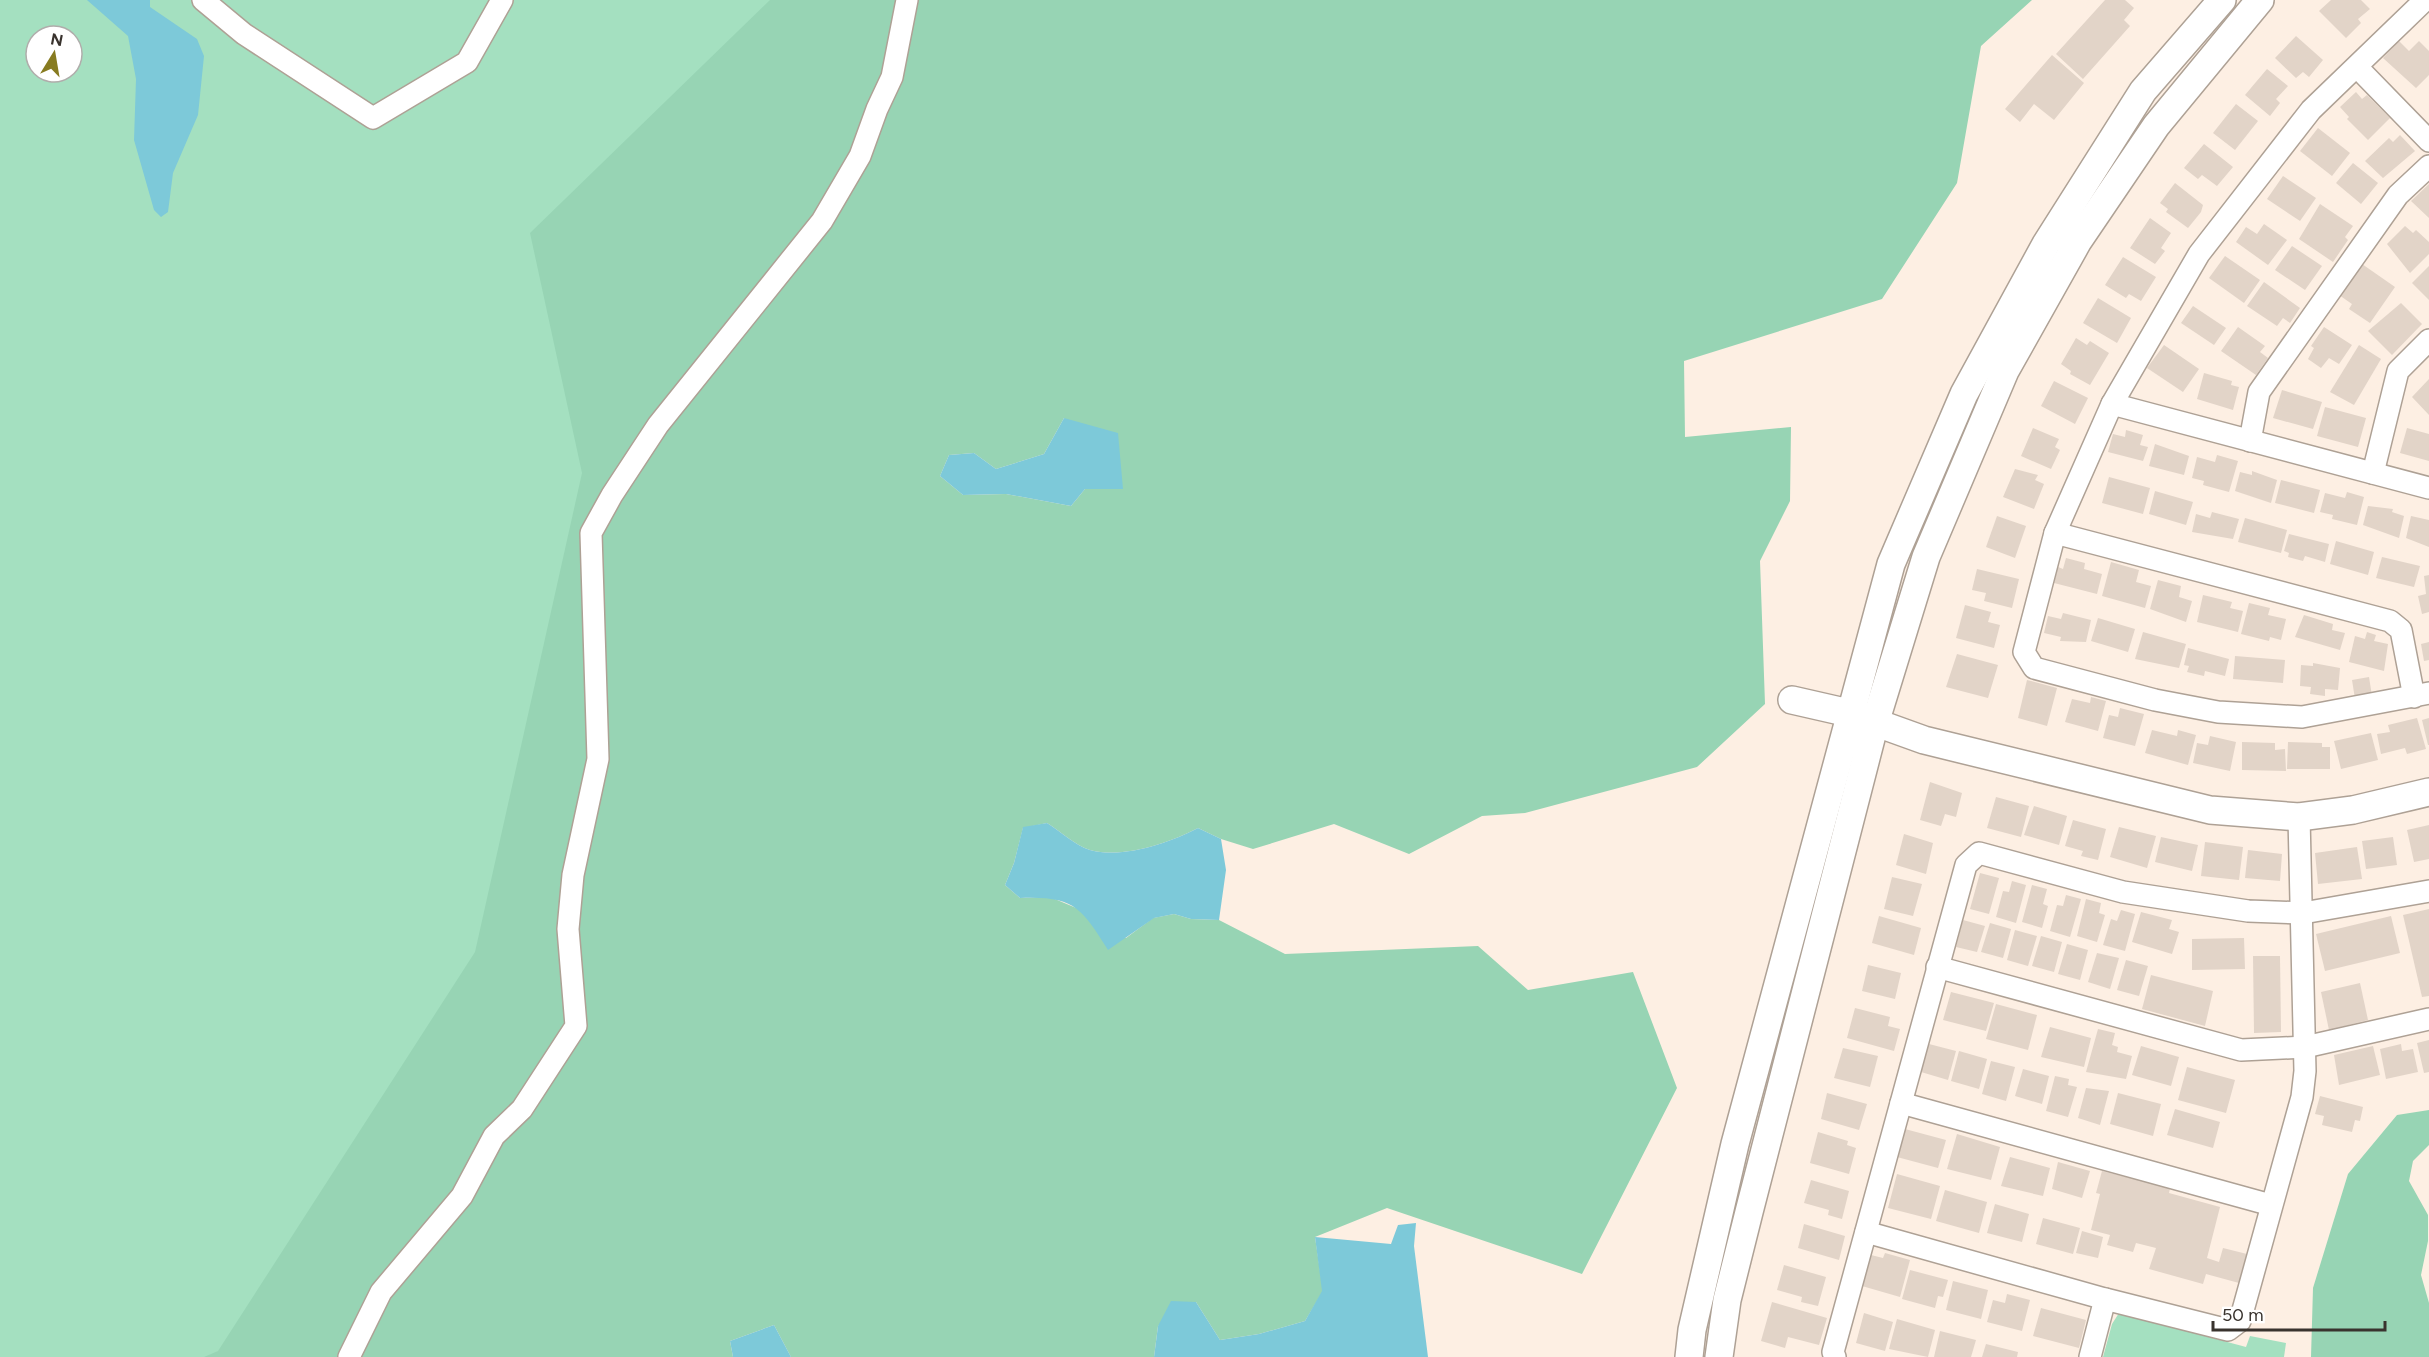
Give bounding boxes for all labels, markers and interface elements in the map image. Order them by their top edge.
north arrow [24,24,84,84]
text: N [49,29,65,50]
scale bar [2213,1294,2386,1332]
text: 50 m [2222,1304,2264,1326]

